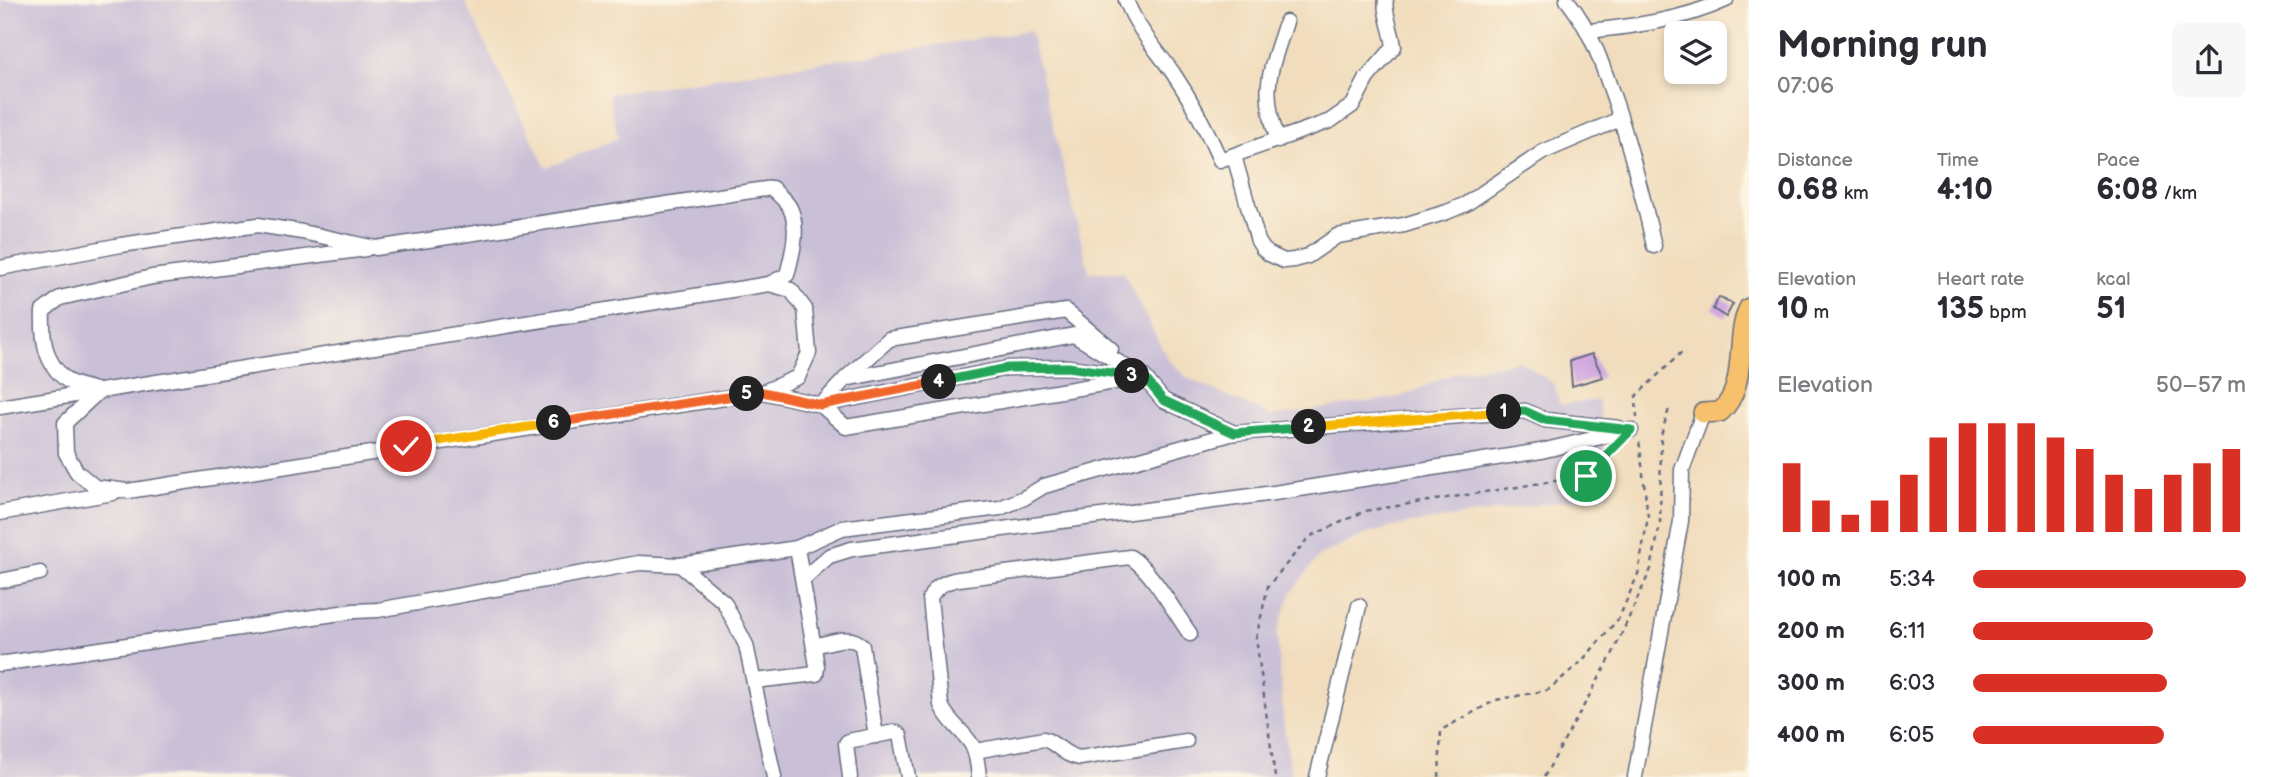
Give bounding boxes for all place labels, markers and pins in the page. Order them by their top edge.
pin: 3 [1114,358,1150,394]
pin: 4 [922,364,956,400]
pin: 5 [730,376,764,412]
pin: 1 [1486,394,1522,430]
pin: 6 [536,406,572,440]
pin: 2 [1292,410,1326,444]
pin [376,416,436,476]
pin [1556,446,1616,506]

